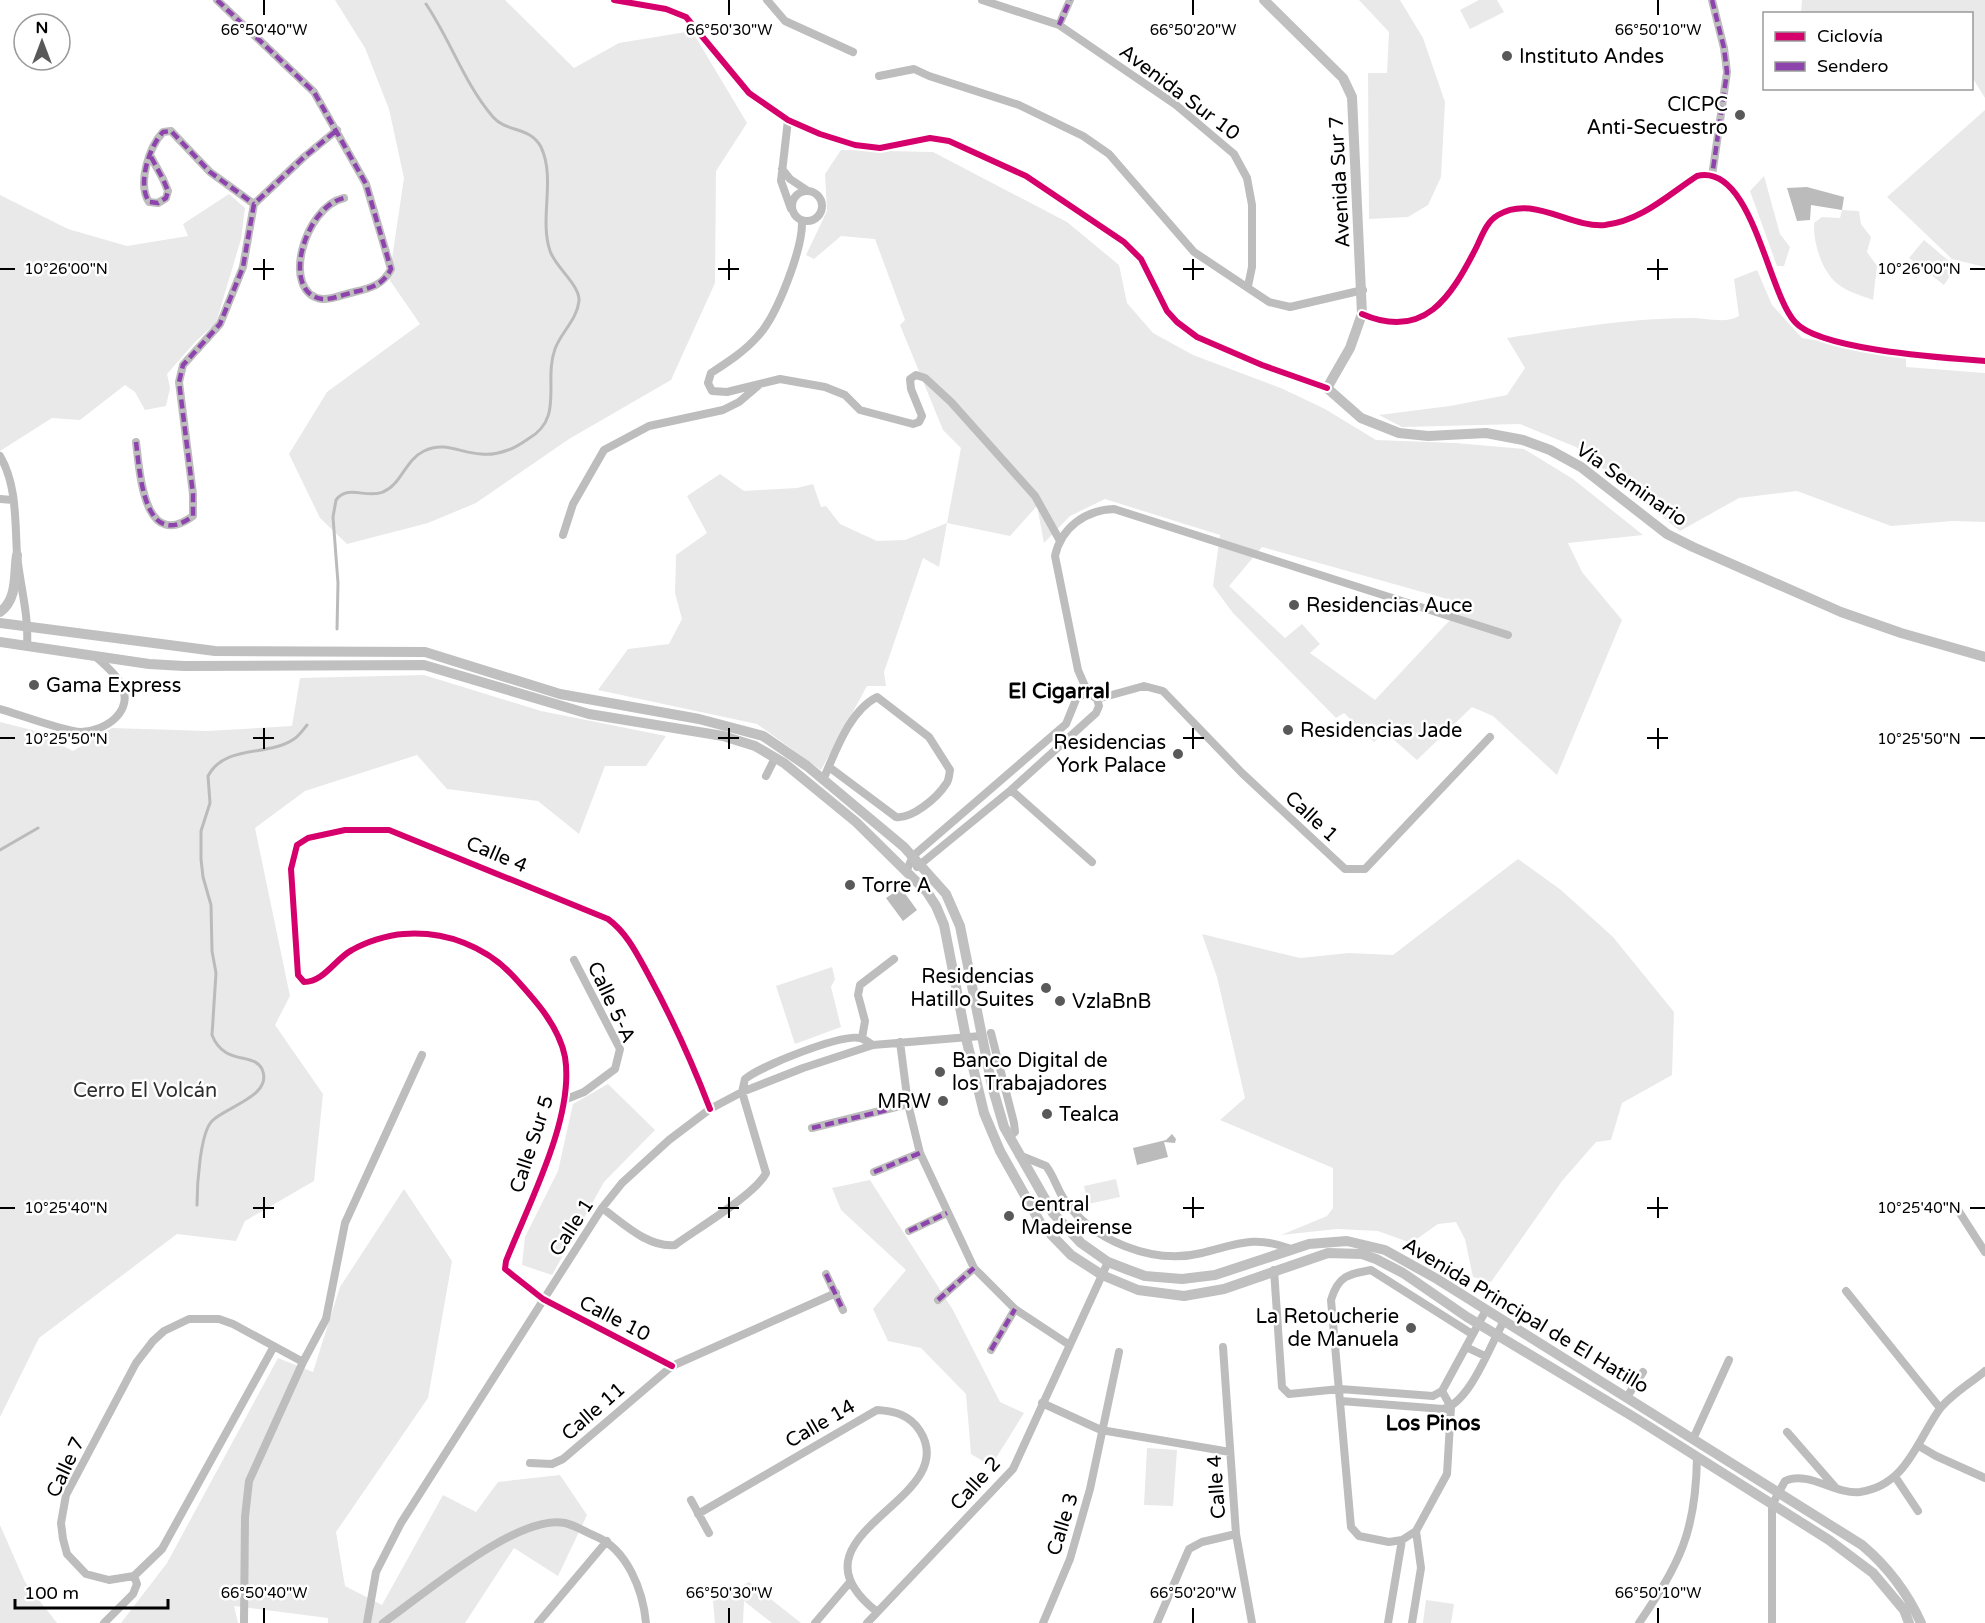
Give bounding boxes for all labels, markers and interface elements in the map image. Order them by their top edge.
north arrow [12,12,72,72]
legend [1763,12,1973,90]
text: N [36,18,48,38]
text: 66°50'40"W [221,21,307,39]
text: 66°50'30"W [686,21,772,39]
text: 66°50'20"W [1150,21,1236,39]
text: 66°50'10"W [1615,21,1701,39]
text: Ciclovía [1817,25,1883,47]
street label: Avenida Sur 10 [1114,40,1244,146]
place label: Instituto Andes [1519,45,1664,69]
marker: Instituto Andes [1500,49,1514,63]
text: Sendero [1817,55,1888,77]
place label: CICPC Anti-Secuestro [1586,93,1728,140]
marker: CICPC Anti-Secuestro [1733,108,1747,122]
street label: Avenida Sur 7 [1325,115,1355,248]
text: 10°26'00"N [24,260,108,278]
text: 10°26'00"N [1877,260,1961,278]
street label: Vía Seminario [1571,438,1692,532]
place label: Residencias Auce [1306,594,1473,618]
marker: Residencias Auce [1287,598,1301,612]
place label: Gama Express [46,674,181,698]
marker: Gama Express [27,678,41,692]
district label: El Cigarral [1008,679,1110,704]
place label: Residencias Jade [1300,719,1462,743]
marker: Residencias Jade [1281,723,1295,737]
text: 10°25'50"N [24,730,108,748]
text: 10°25'50"N [1877,730,1961,748]
place label: Residencias York Palace [1053,731,1166,778]
marker: Residencias York Palace [1171,747,1185,761]
street label: Calle 1 [1280,786,1343,847]
street label: Calle 4 [462,831,531,879]
place label: Torre A [862,874,932,898]
marker: Torre A [843,878,857,892]
street label: Calle 5-A [582,958,640,1047]
place label: Residencias Hatillo Suites [910,965,1034,1012]
marker: Residencias Hatillo Suites [1039,981,1053,995]
place label: VzlaBnB [1072,990,1151,1014]
marker: VzlaBnB [1053,994,1067,1008]
place label: Banco Digital de los Trabajadores [952,1049,1108,1096]
marker: Banco Digital de los Trabajadores [933,1065,947,1079]
park label: Cerro El Volcán [73,1079,217,1103]
place label: MRW [877,1090,931,1114]
street label: Calle Sur 5 [505,1092,559,1196]
marker: MRW [936,1094,950,1108]
place label: Tealca [1059,1103,1119,1127]
marker: Tealca [1040,1107,1054,1121]
place label: Central Madeirense [1021,1193,1132,1240]
street label: Calle 1 [544,1194,599,1261]
text: 10°25'40"N [24,1199,108,1217]
text: 10°25'40"N [1877,1199,1961,1217]
marker: Central Madeirense [1002,1209,1016,1223]
street label: Avenida Principal de El Hatillo [1398,1233,1653,1399]
street label: Calle 10 [575,1291,654,1347]
place label: La Retoucherie de Manuela [1256,1305,1399,1352]
marker: La Retoucherie de Manuela [1404,1321,1418,1335]
street label: Calle 11 [557,1378,630,1446]
street label: Calle 14 [781,1394,860,1453]
district label: Los Pinos [1385,1411,1481,1436]
street label: Calle 7 [41,1433,90,1502]
street label: Calle 2 [945,1452,1006,1516]
street label: Calle 4 [1203,1454,1231,1520]
street label: Calle 3 [1042,1490,1084,1558]
scale bar [15,1572,168,1610]
text: 100 m [24,1582,79,1604]
text: 66°50'40"W [221,1584,307,1602]
text: 66°50'30"W [686,1584,772,1602]
text: 66°50'20"W [1150,1584,1236,1602]
text: 66°50'10"W [1615,1584,1701,1602]

